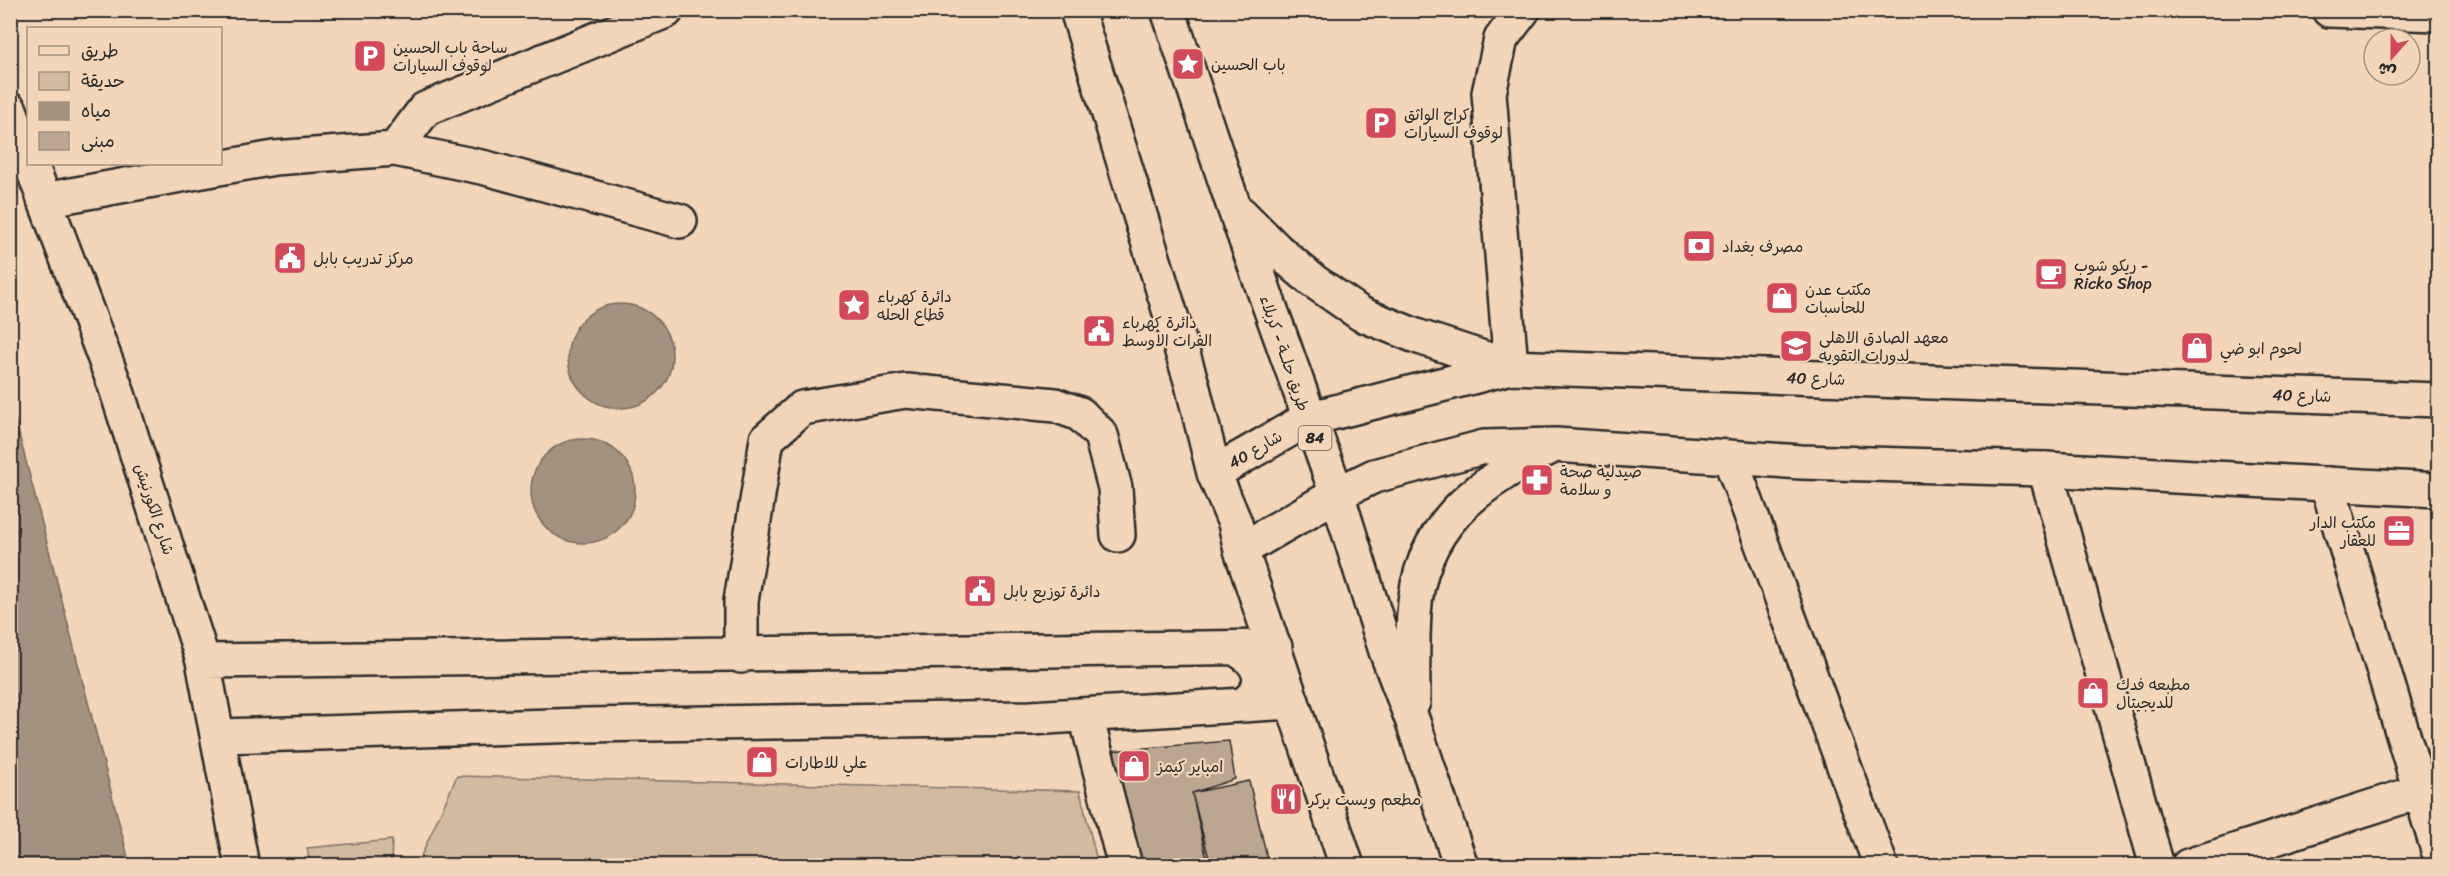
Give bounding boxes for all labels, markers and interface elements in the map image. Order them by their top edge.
legend [27,27,222,165]
north arrow [2362,27,2422,87]
place label: ساحة باب الحسين لوقوف السيارات [393,33,508,80]
text: طريق [81,35,119,67]
parking icon: ساحة باب الحسين لوقوف السيارات [352,38,388,74]
place icon: باب الحسين [1170,46,1206,82]
place label: باب الحسين [1211,50,1286,79]
text: ش [2373,54,2400,87]
text: حديقة [81,65,125,97]
text: مياه [81,95,111,127]
place label: كراج الواثق لوقوف السيارات [1404,100,1503,147]
parking icon: كراج الواثق لوقوف السيارات [1363,105,1399,141]
text: مبنى [81,125,115,157]
bank icon: مصرف بغداد [1681,228,1717,264]
place label: مصرف بغداد [1722,232,1803,261]
public building icon: مركز تدريب بابل [272,240,308,276]
place label: مركز تدريب بابل [313,244,414,273]
place label: ريكو شوب - Ricko Shop [2074,251,2152,298]
cafe icon: ريكو شوب - Ricko Shop [2033,256,2069,292]
place label: مكتب عدن للحاسبات [1805,275,1871,322]
shop icon: مكتب عدن للحاسبات [1764,280,1800,316]
place label: دائرة كهرباء قطاع الحله [877,282,952,329]
place icon: دائرة كهرباء قطاع الحله [836,287,872,323]
street label: طريق حلــة - كربلاء [1251,291,1318,415]
place label: دائرة كهرباء الفرات الاوسط [1122,308,1212,355]
public building icon: دائرة كهرباء الفرات الاوسط [1081,313,1117,349]
place label: معهد الصادق الاهلي لدورات التقويه [1819,323,1949,370]
school or university icon: معهد الصادق الاهلي لدورات التقويه [1778,328,1814,364]
shop icon: لحوم ابو ضي [2179,330,2215,366]
place label: لحوم ابو ضي [2220,334,2302,363]
street label: شارع 40 [1786,363,1846,394]
street label: شارع 40 [2272,380,2332,411]
street label: شارع 40 [1222,422,1288,477]
road number: 84 [1298,426,1332,450]
place label: صيدلية صحة و سلامة [1560,457,1642,504]
street label: شارع الكورنيش [126,459,183,559]
pharmacy icon: صيدلية صحة و سلامة [1519,462,1555,498]
place label: مكتب الدار للعقار [2308,508,2376,555]
office icon: مكتب الدار للعقار [2381,513,2417,549]
public building icon: دائرة توزيع بابل [962,573,998,609]
place label: دائرة توزيع بابل [1003,577,1101,606]
place label: مطبعه فدك للديجيتال [2116,670,2190,717]
shop icon: مطبعه فدك للديجيتال [2075,675,2111,711]
shop icon: علي للاطارات [744,744,780,780]
place label: علي للاطارات [785,748,867,777]
shop icon: امباير كيمز [1116,748,1152,784]
place label: امباير كيمز [1155,752,1223,781]
restaurant icon: مطعم ويست بركر [1268,781,1304,817]
place label: مطعم ويست بركر [1307,785,1421,814]

